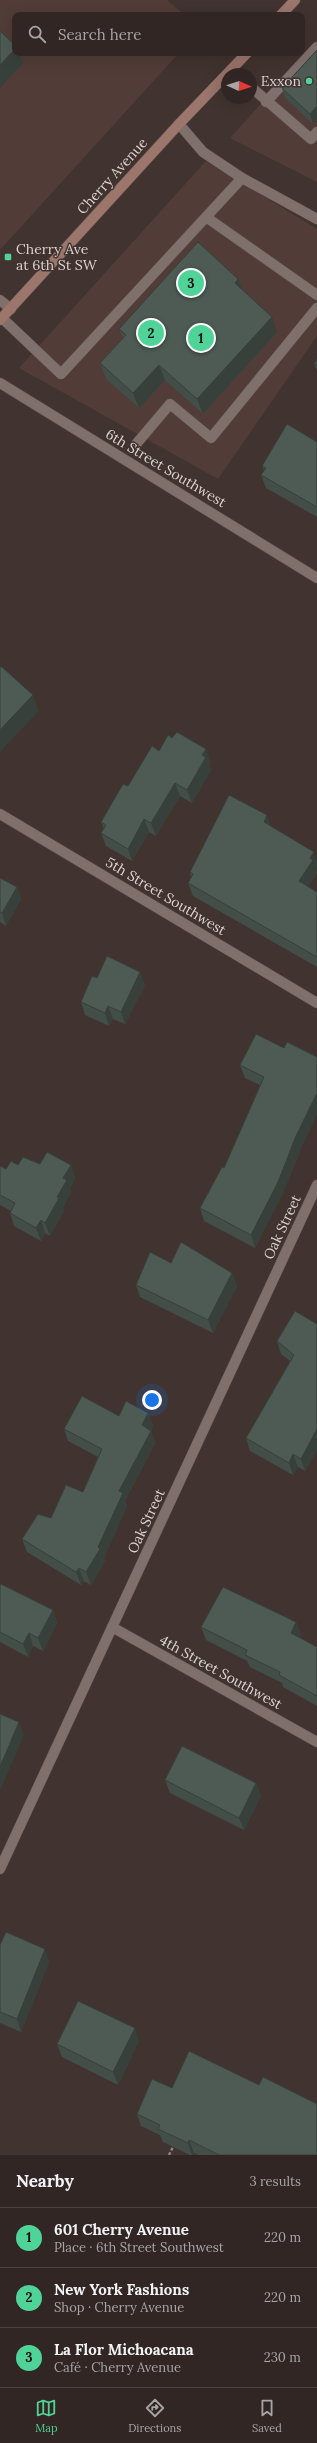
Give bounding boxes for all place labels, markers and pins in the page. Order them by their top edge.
place label: Exxon [261,72,301,90]
marker: Exxon [304,76,314,86]
place label: Cherry Ave at 6th St SW [16,240,98,274]
marker: Cherry Ave at 6th St SW [3,252,13,262]
pin: 3 [178,268,204,298]
pin: 2 [138,318,164,348]
pin: 1 [188,323,214,353]

